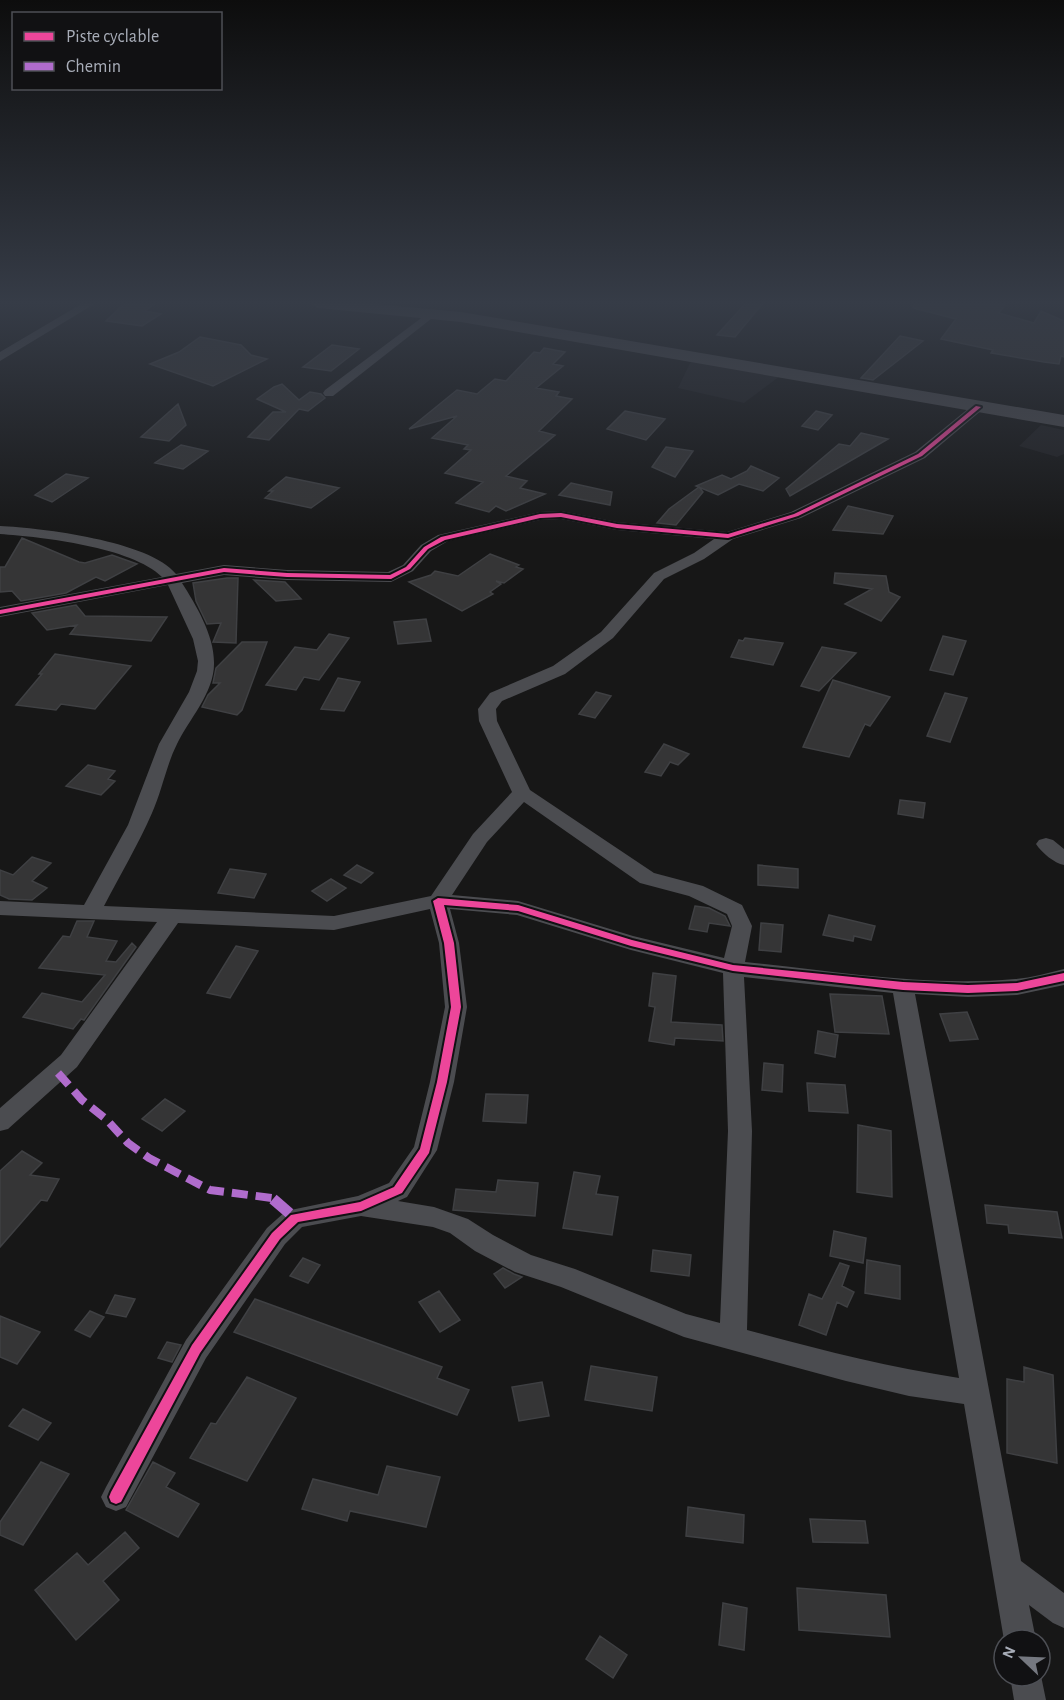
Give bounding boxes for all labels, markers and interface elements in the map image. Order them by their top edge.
legend [12,12,222,90]
text: Piste cyclable [66,28,159,46]
text: Chemin [66,58,121,76]
north arrow [992,1628,1052,1688]
text: N [1000,1644,1019,1661]

